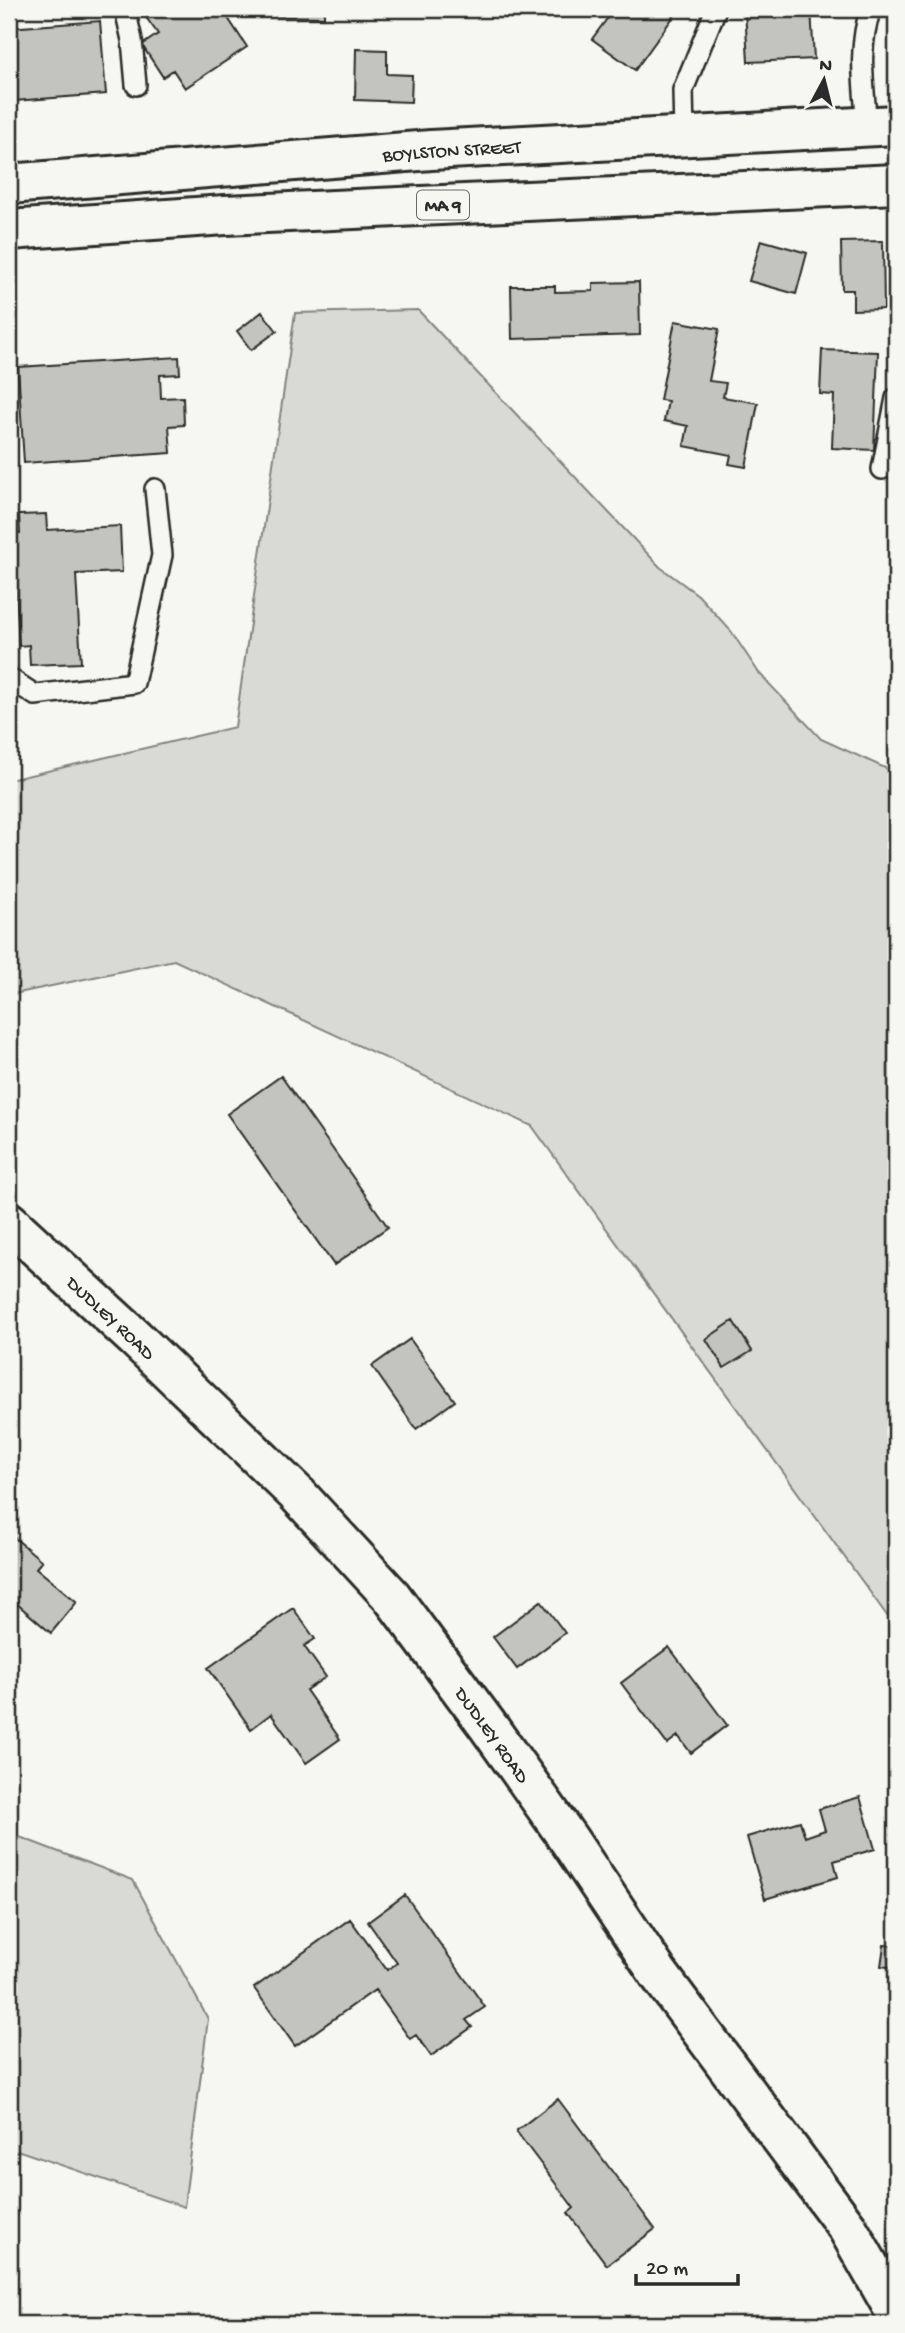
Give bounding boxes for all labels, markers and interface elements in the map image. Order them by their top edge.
north arrow [790,46,860,116]
text: N [818,54,833,79]
street label: BOYLSTON STREET [381,137,522,169]
road number: MA 9 [417,190,469,220]
street label: DUDLEY ROAD [59,1271,159,1367]
street label: DUDLEY ROAD [447,1682,533,1789]
scale bar [636,2242,737,2286]
text: 20 m [646,2258,688,2283]

